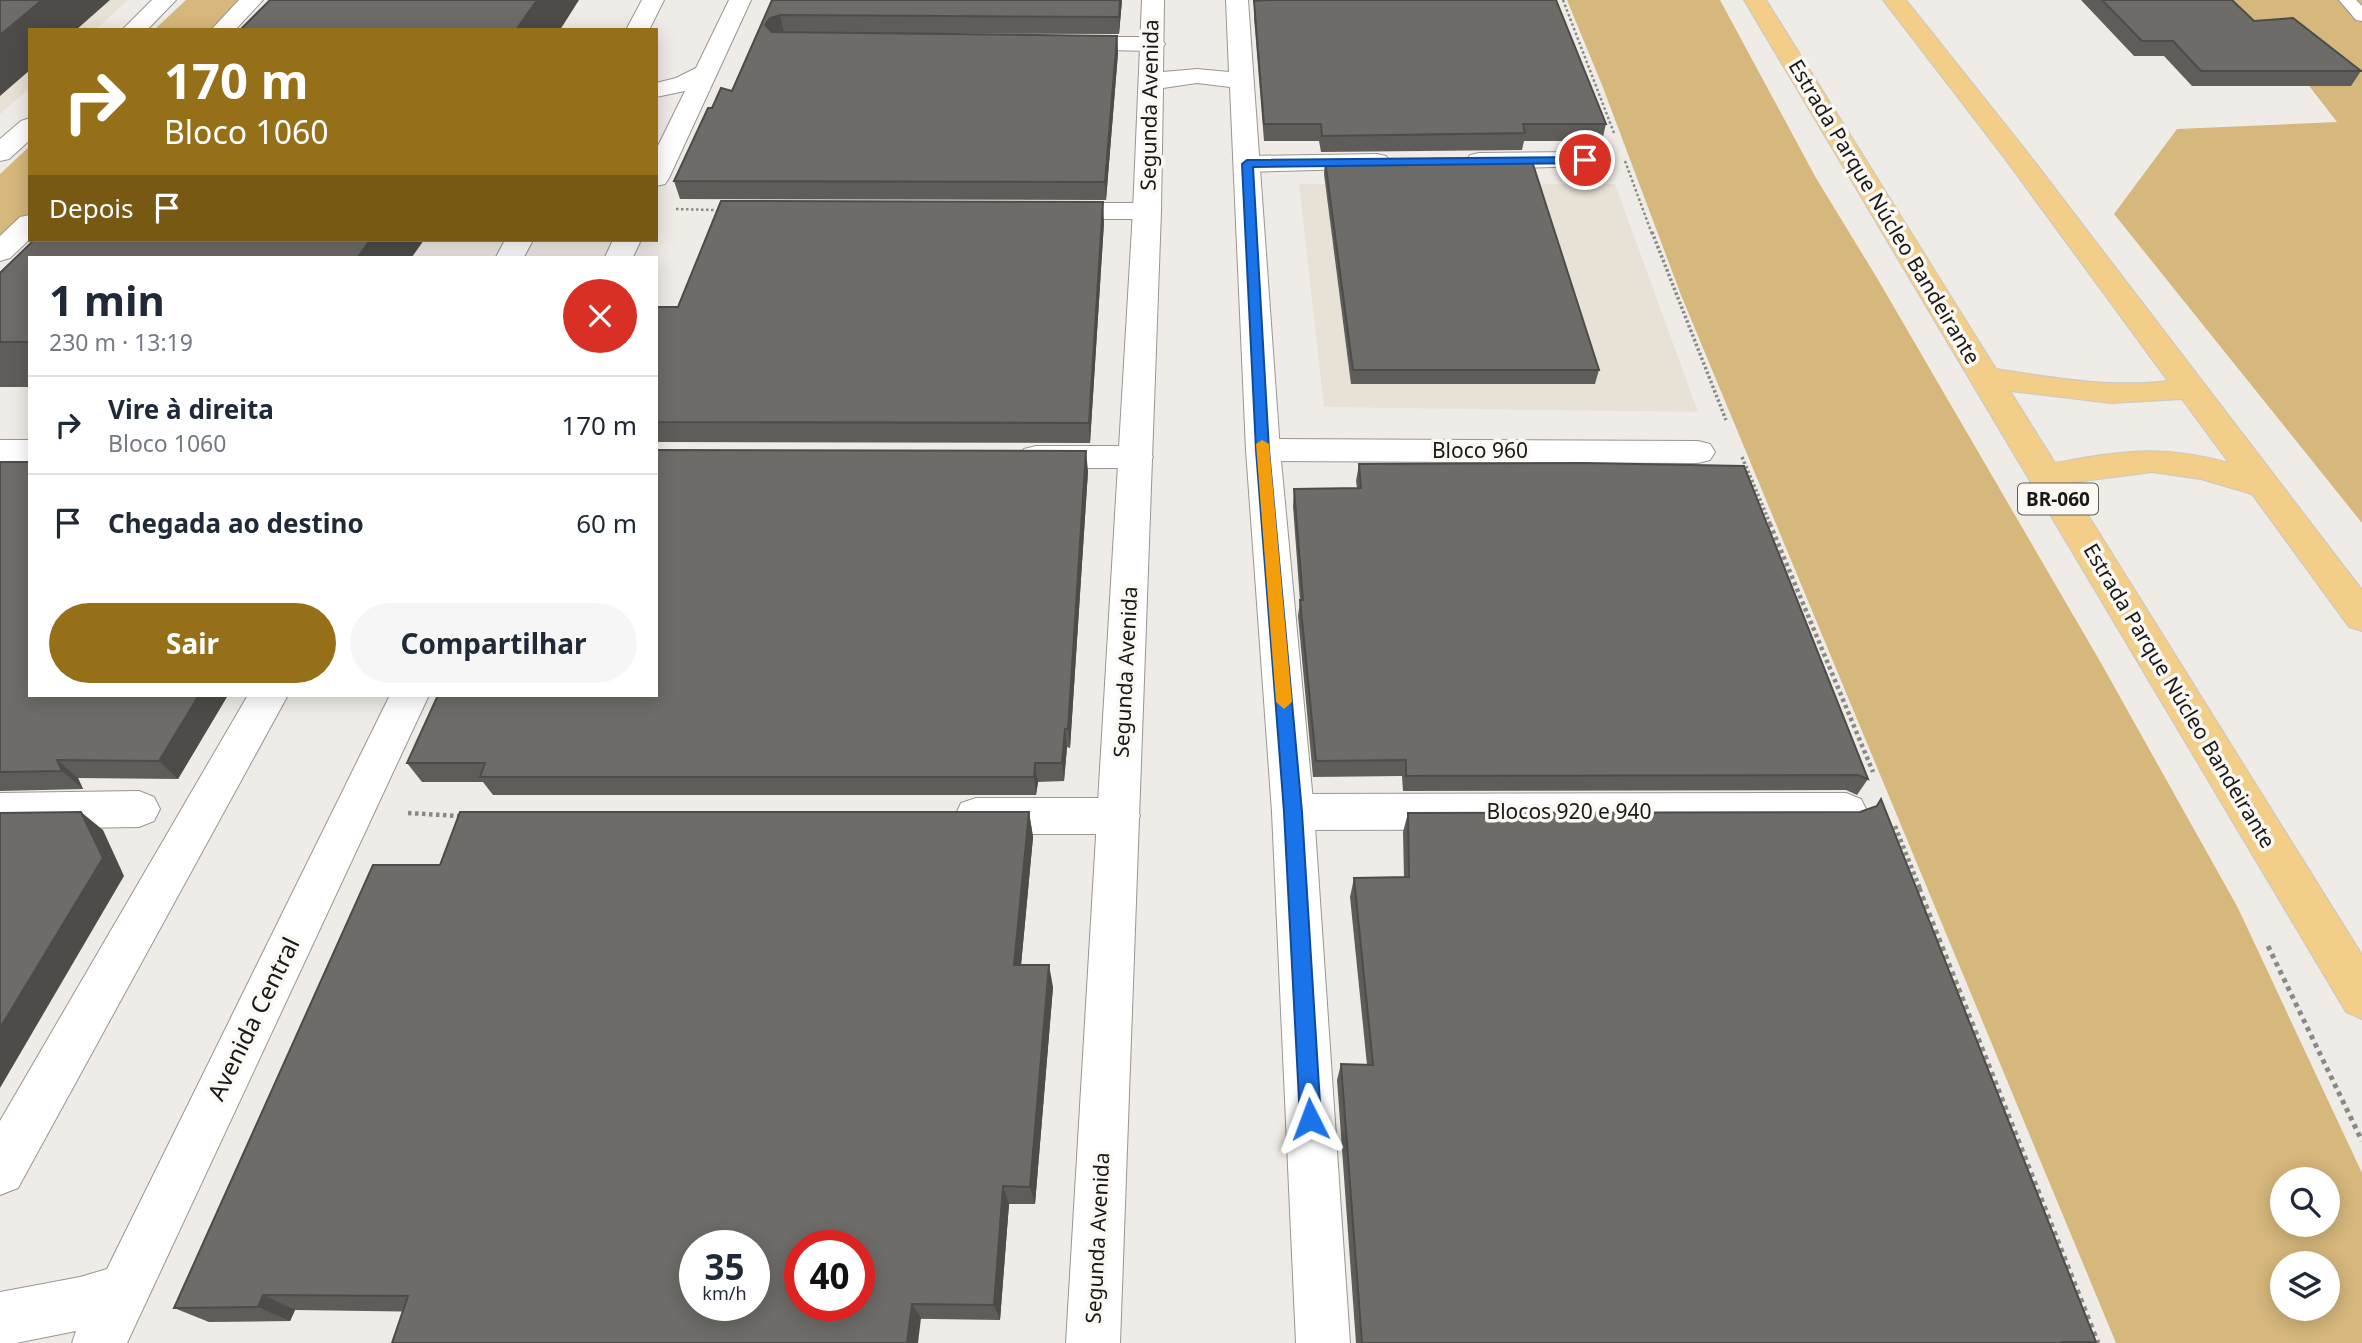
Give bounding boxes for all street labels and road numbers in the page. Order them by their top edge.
street label: Segunda Avenida [1134,19,1164,191]
street label: Estrada Parque Núcleo Bandeirante [1782,54,1987,369]
street label: Bloco 960 [1432,436,1528,464]
road number: BR-060 [2018,484,2098,514]
street label: Estrada Parque Núcleo Bandeirante [2077,538,2282,853]
street label: Segunda Avenida [1107,586,1143,758]
street label: Blocos 920 e 940 [1487,797,1651,825]
street label: Avenida Central [199,931,306,1105]
street label: Segunda Avenida [1079,1152,1115,1324]

